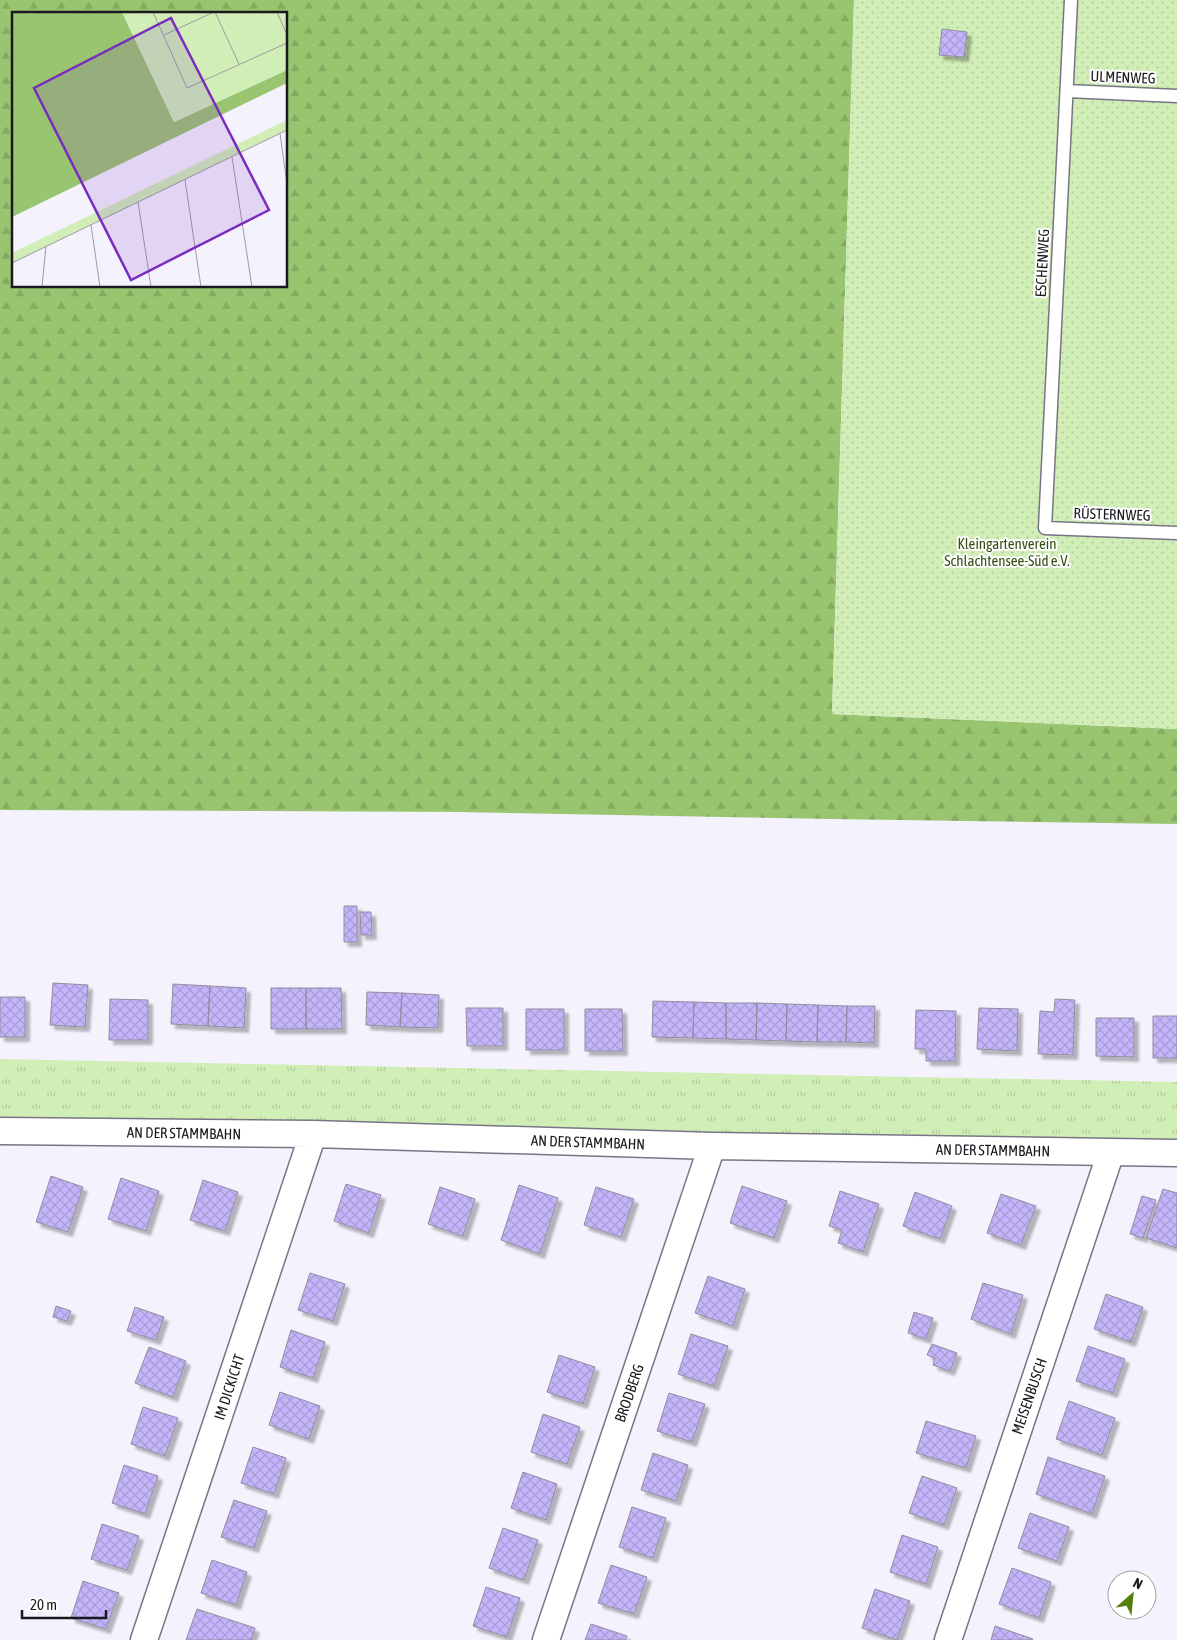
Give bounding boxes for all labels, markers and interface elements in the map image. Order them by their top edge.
inset map [12,12,288,288]
street label: ULMENWEG [1090,67,1156,87]
street label: ESCHENWEG [1032,228,1052,298]
street label: RÜSTERNWEG [1073,504,1151,524]
park label: Kleingartenverein Schlachtensee-Süd e.V. [944,535,1070,569]
street label: AN DER STAMMBAHN [127,1124,241,1142]
street label: AN DER STAMMBAHN [531,1132,645,1152]
street label: AN DER STAMMBAHN [936,1141,1050,1159]
street label: IM DICKICHT [210,1352,248,1422]
street label: MEISENBUSCH [1008,1356,1050,1436]
street label: BRODBERG [611,1362,647,1424]
north arrow [1107,1570,1157,1620]
text: N [1131,1574,1145,1592]
scale bar [22,1588,106,1620]
text: 20 m [30,1596,57,1613]

